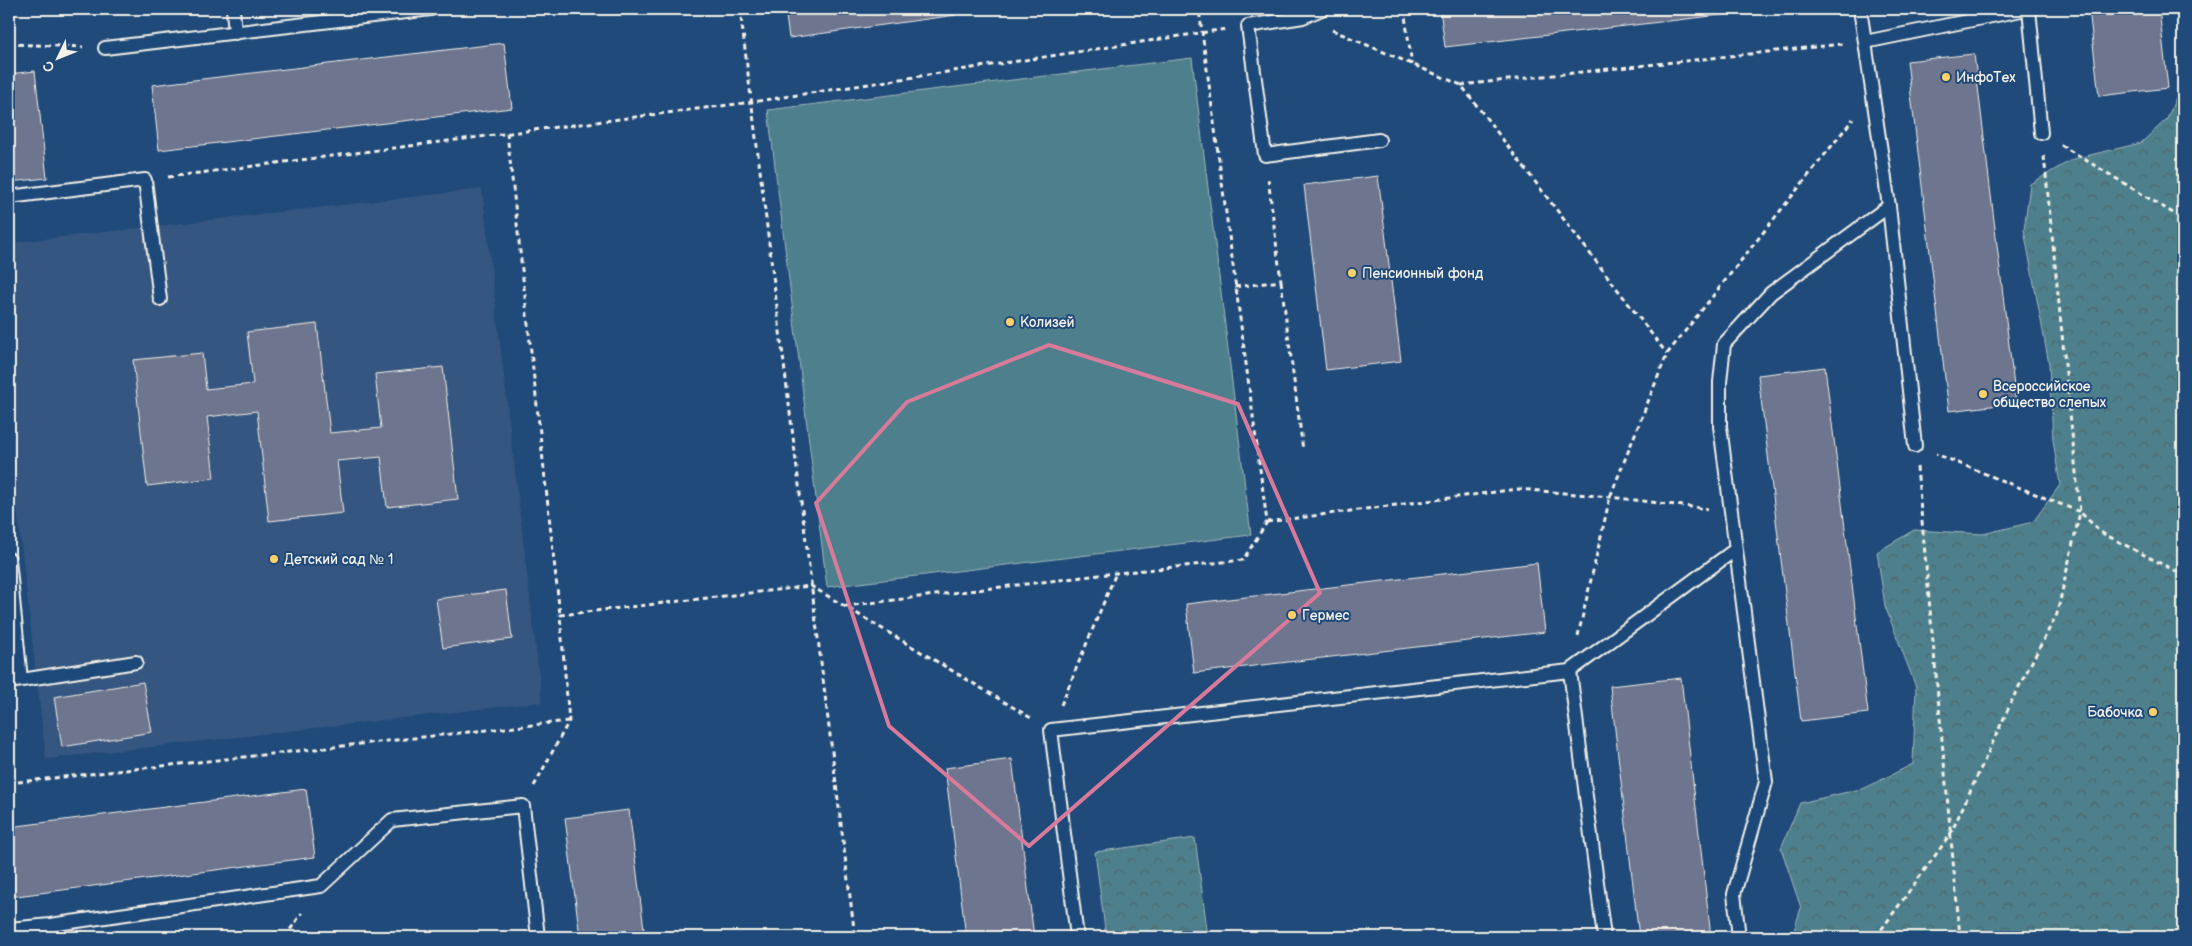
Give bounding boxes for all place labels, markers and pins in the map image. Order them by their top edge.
place label: ИнфоТех [1956,69,2016,86]
marker: ИнфоТех [1940,71,1952,83]
place label: Пенсионный фонд [1362,265,1484,282]
marker: Пенсионный фонд [1346,267,1358,279]
place label: Колизей [1020,314,1075,331]
marker: Колизей [1004,316,1016,328]
place label: Всероссийское общество слепых [1993,378,2107,411]
marker: Всероссийское общество слепых [1977,388,1989,400]
place label: Детский сад № 1 [284,551,394,568]
marker: Детский сад № 1 [268,553,280,565]
place label: Гермес [1302,607,1349,624]
marker: Гермес [1286,609,1298,621]
place label: Бабочка [2087,704,2144,721]
marker: Бабочка [2147,706,2159,718]

